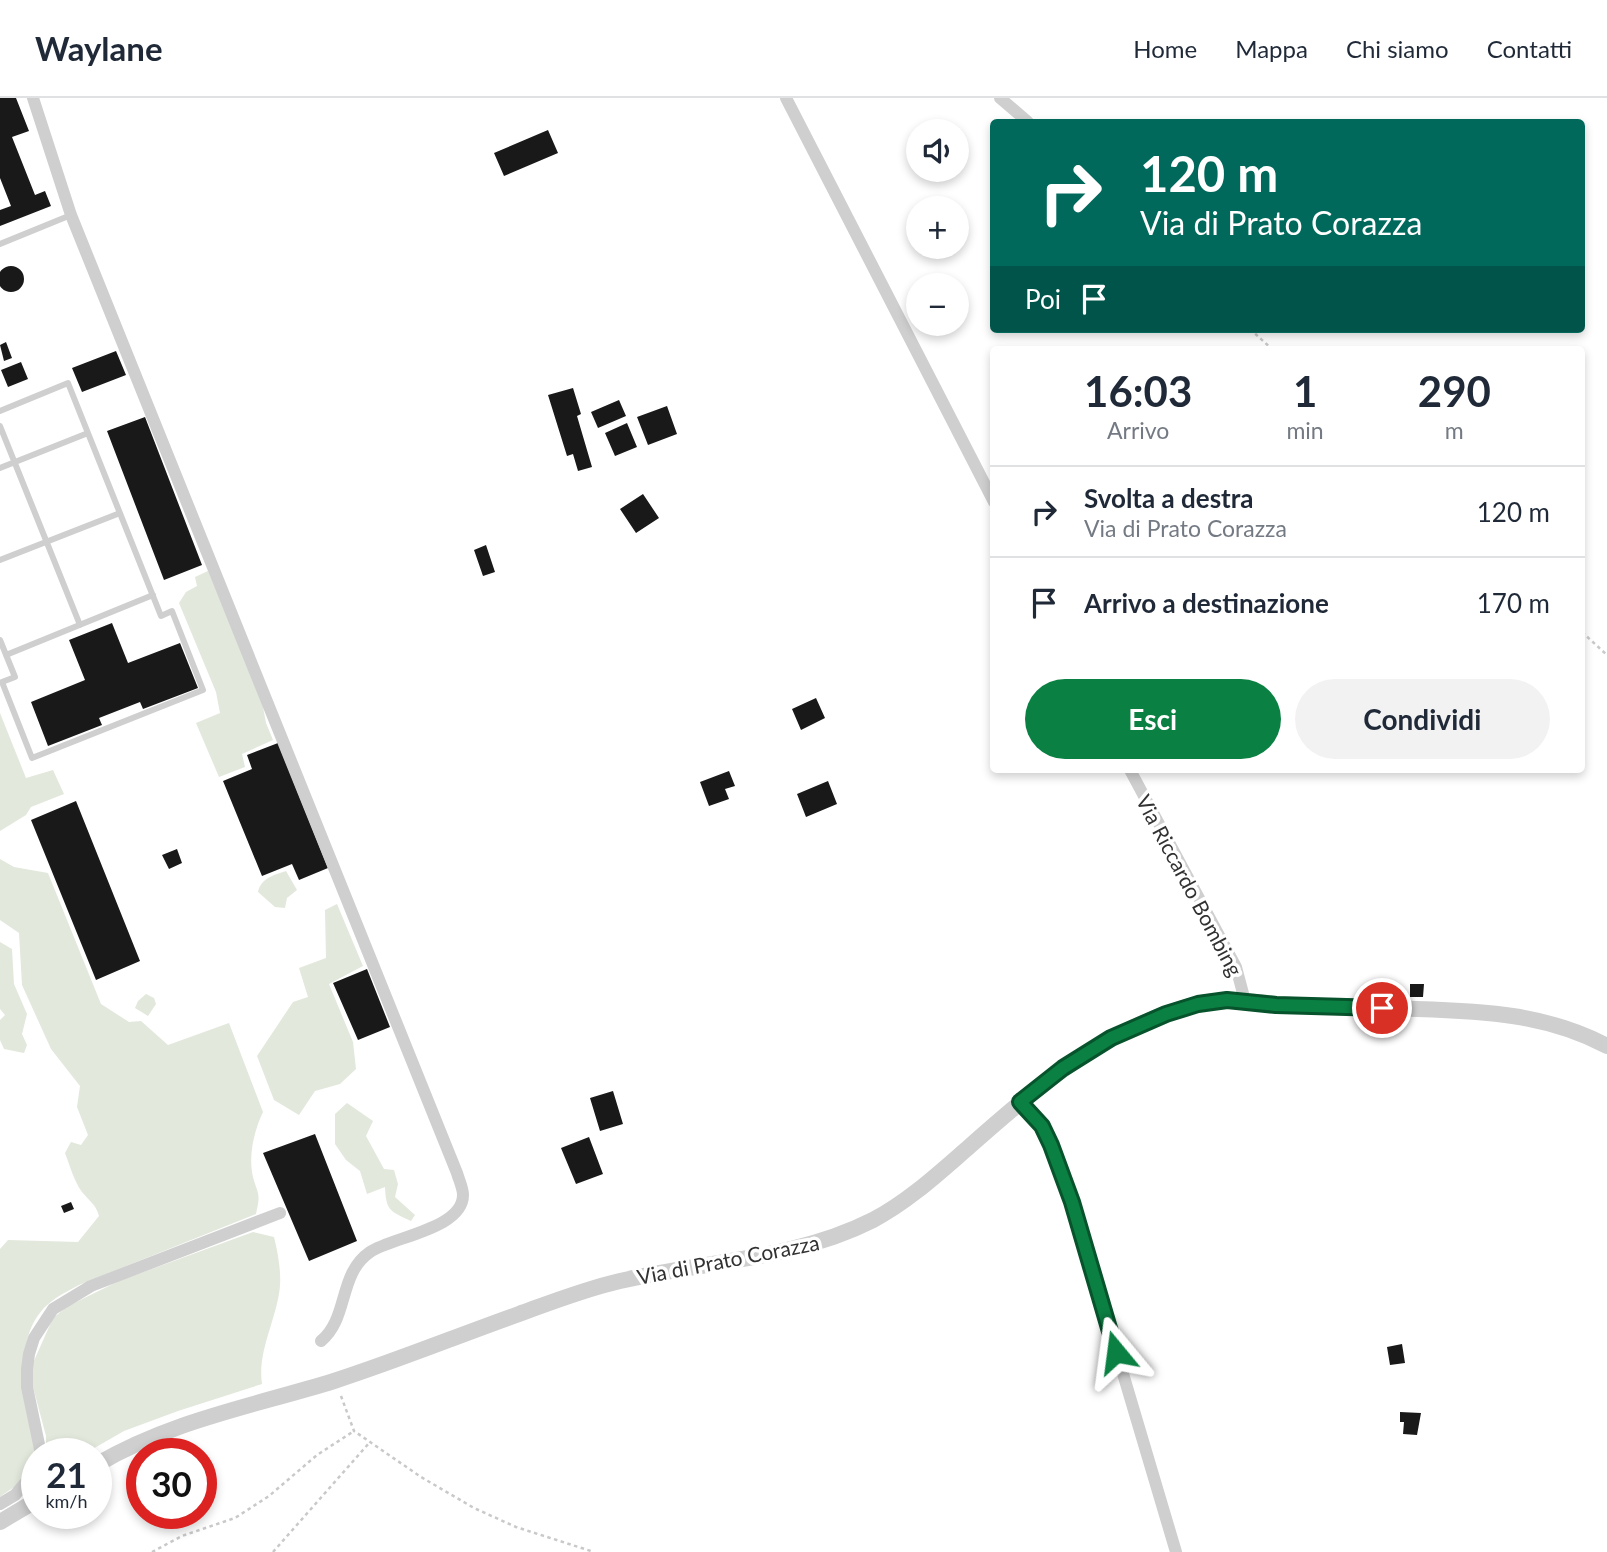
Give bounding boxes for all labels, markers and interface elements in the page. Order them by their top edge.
text: Waylane [35,28,163,68]
text: Home [1133,34,1197,63]
text: Mappa [1235,34,1308,63]
text: Chi siamo [1346,34,1449,63]
text: Contatti [1487,34,1572,63]
map controls [906,119,969,336]
button: sound [906,119,969,182]
text: 120 m [1140,144,1278,202]
icon: right [1025,147,1116,238]
button: + [906,196,969,259]
text: Via di Prato Corazza [1140,203,1422,242]
button: − [906,273,969,336]
icon: arrive [1075,280,1113,318]
text: Poi [1025,283,1061,315]
text: 16:03 [1084,366,1192,416]
text: 1 [1293,366,1317,416]
text: 290 [1418,366,1491,416]
text: Arrivo [1107,416,1169,444]
text: min [1286,416,1324,444]
text: m [1445,416,1464,444]
text: Svolta a destra [1084,482,1254,514]
icon: right [1025,493,1063,531]
text: 120 m [1477,496,1550,528]
text: Via di Prato Corazza [1084,514,1287,542]
icon: arrive [1025,584,1063,622]
text: Arrivo a destinazione [1084,587,1329,619]
text: 170 m [1477,587,1550,619]
button: Esci [1025,679,1281,759]
button: Condividi [1295,679,1550,759]
street label: Via Riccardo Bombing [1132,790,1248,980]
pin [1352,978,1412,1038]
icon: arrive [1363,989,1401,1027]
street label: Via di Prato Corazza [635,1229,821,1289]
position arrow [1079,1315,1153,1389]
speed limit sign: 30 [126,1438,217,1529]
text: 21 [46,1453,87,1495]
text: km/h [45,1490,88,1512]

